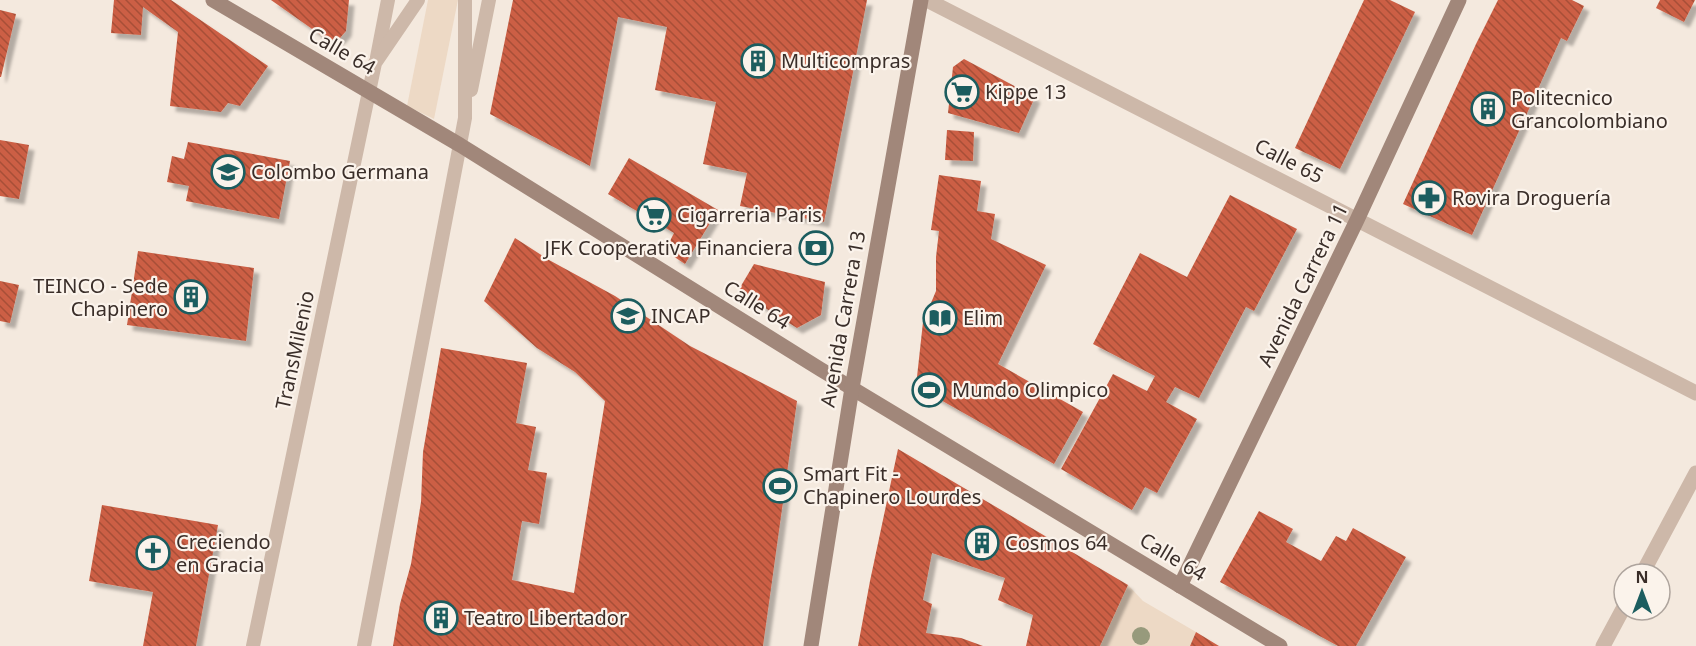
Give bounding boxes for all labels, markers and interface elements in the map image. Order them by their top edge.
street label: Calle 64 [304,20,381,81]
building icon: Multicompras [740,43,776,79]
place label: Multicompras [781,47,910,74]
supermarket icon: Kippe 13 [944,74,980,110]
place label: Kippe 13 [985,78,1067,105]
place label: Politecnico Grancolombiano [1511,84,1668,134]
building icon: Politecnico Grancolombiano [1470,91,1506,127]
street label: Calle 65 [1250,132,1328,189]
school or university icon: Colombo Germana [210,154,246,190]
place label: Colombo Germana [251,158,429,185]
pharmacy icon: Rovira Droguería [1411,180,1447,216]
place label: Rovira Droguería [1452,184,1611,211]
supermarket icon: Cigarreria Paris [636,197,672,233]
street label: Avenida Carrera 11 [1251,198,1354,371]
place label: Cigarreria Paris [677,201,822,228]
street label: Avenida Carrera 13 [814,228,871,409]
bank icon: JFK Cooperativa Financiera [798,230,834,266]
place label: JFK Cooperativa Financiera [543,234,793,261]
place label: TEINCO - Sede Chapinero [33,272,168,322]
street label: Calle 64 [719,274,796,336]
building icon: TEINCO - Sede Chapinero [173,279,209,315]
street label: TransMilenio [269,288,320,412]
school or university icon: INCAP [610,298,646,334]
library icon: Elim [922,300,958,336]
place label: INCAP [651,302,711,329]
place label: Elim [963,304,1003,331]
sports icon: Mundo Olimpico [911,372,947,408]
place label: Mundo Olimpico [952,376,1108,403]
place label: Smart Fit - Chapinero Lourdes [803,460,981,510]
sports icon: Smart Fit - Chapinero Lourdes [762,468,798,504]
building icon: Cosmos 64 [964,525,1000,561]
street label: Calle 64 [1135,526,1212,587]
place label: Creciendo en Gracia [176,528,271,578]
place label: Cosmos 64 [1005,529,1108,556]
church icon: Creciendo en Gracia [135,535,171,571]
north arrow [1612,562,1672,622]
text: N [1635,566,1649,588]
building icon: Teatro Libertador [423,600,459,636]
place label: Teatro Libertador [464,604,627,631]

